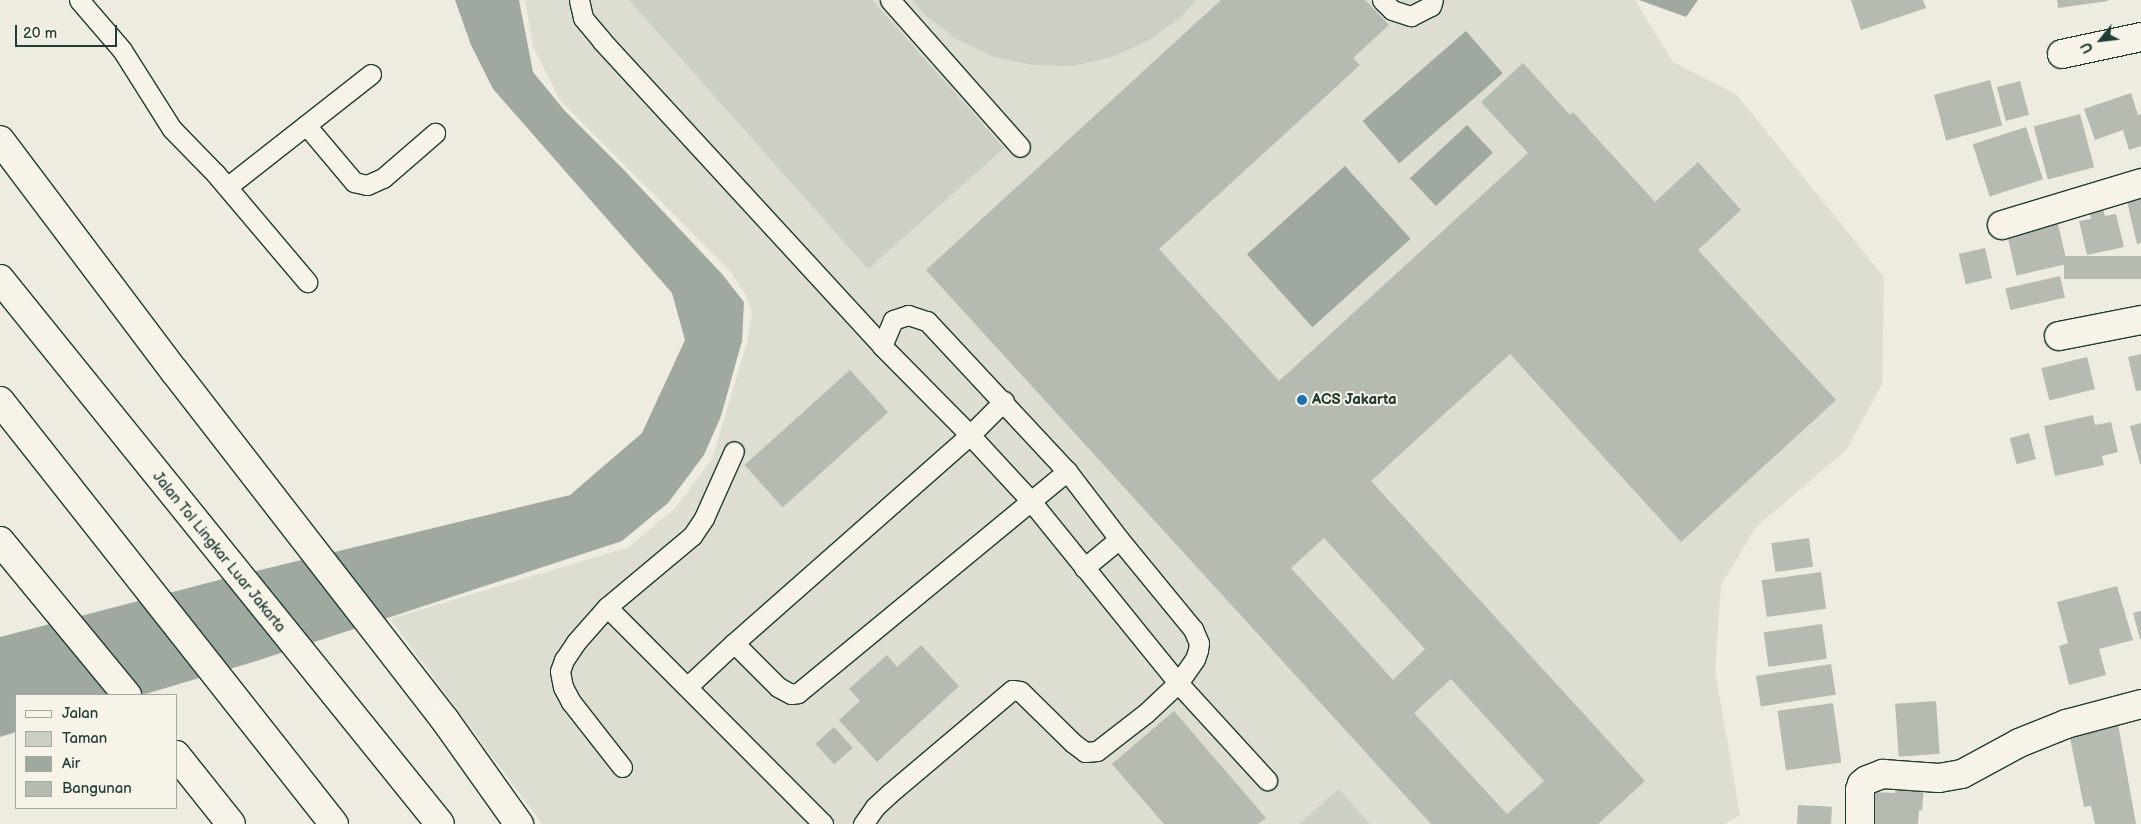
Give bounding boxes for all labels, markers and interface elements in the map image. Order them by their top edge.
scale bar [18,15,120,47]
north arrow [2076,15,2126,65]
text: 20 m [23,24,57,43]
text: U [2078,39,2097,56]
place label: ACS Jakarta [1312,391,1397,409]
marker: ACS Jakarta [1296,394,1308,406]
street label: Jalan Tol Lingkar Luar Jakarta [148,468,290,636]
legend [15,694,178,809]
text: Jalan [62,704,98,723]
text: Taman [62,729,107,748]
text: Air [62,754,80,773]
text: Bangunan [62,779,132,798]

